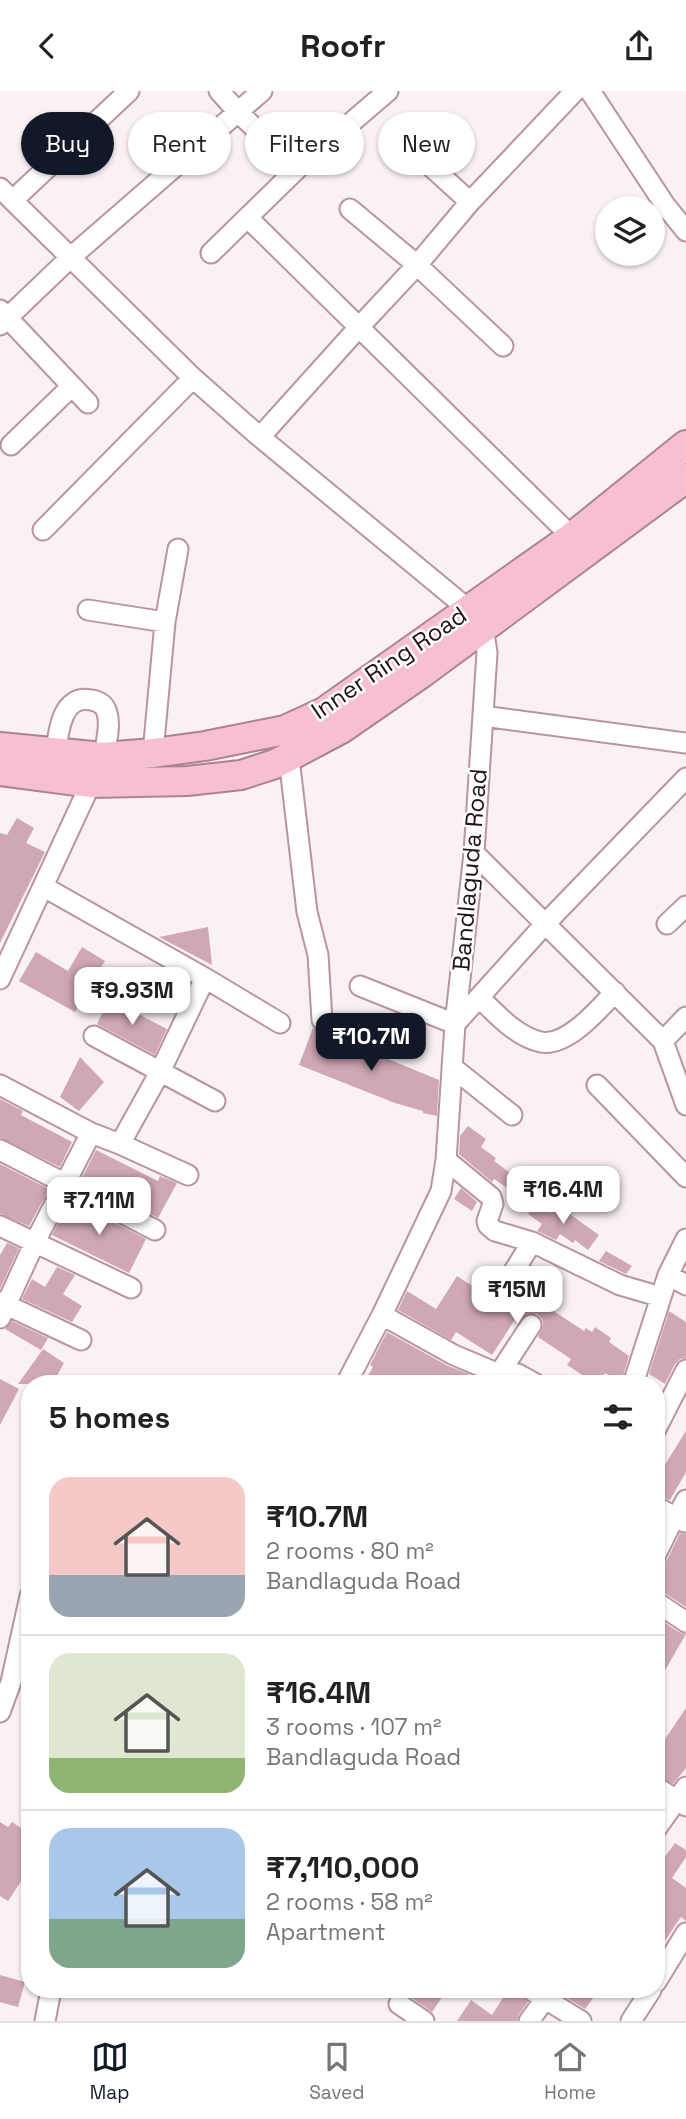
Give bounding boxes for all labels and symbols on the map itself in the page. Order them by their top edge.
street label: Inner Ring Road [305,599,472,726]
street label: Bandlaguda Road [445,767,494,973]
pin: ₹9.93M [75,967,189,1027]
pin: ₹10.7M [314,1013,428,1073]
pin: ₹16.4M [506,1167,620,1226]
pin: ₹7.11M [42,1177,156,1237]
pin: ₹15M [476,1267,558,1326]

